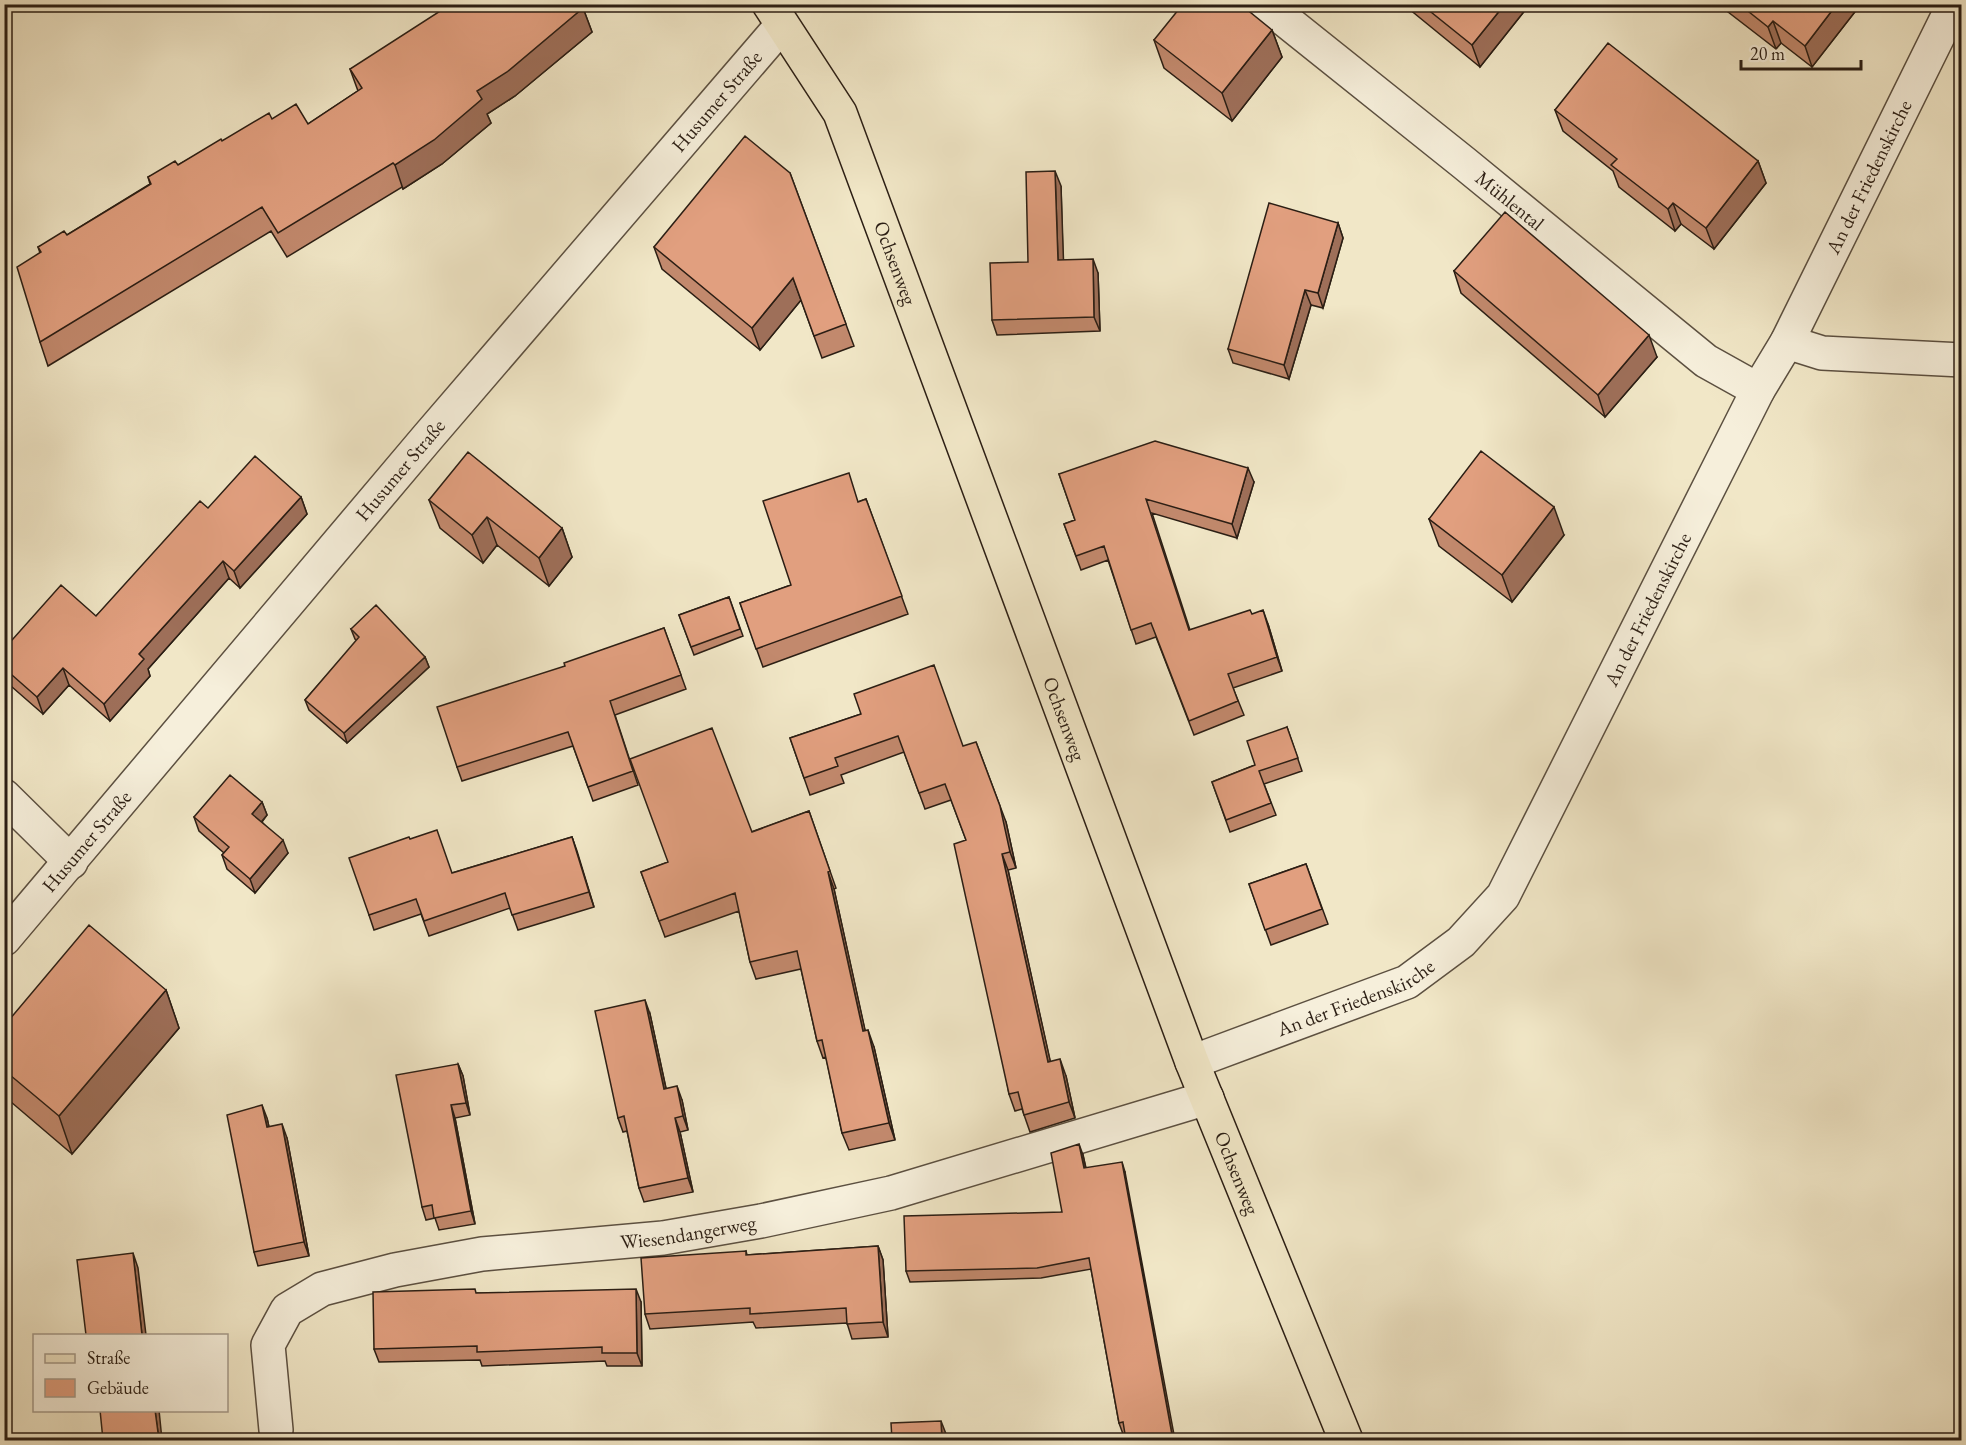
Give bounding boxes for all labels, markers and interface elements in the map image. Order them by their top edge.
scale bar [1741,33,1861,71]
text: 20 m [1750,42,1785,65]
street label: Husumer Straße [666,45,768,157]
street label: An der Friedenskirche [1819,95,1918,259]
street label: Mühlental [1470,165,1550,236]
street label: Ochsenweg [868,217,923,309]
street label: Husumer Straße [350,413,451,526]
street label: An der Friedenskirche [1597,528,1697,691]
street label: Ochsenweg [1037,673,1092,765]
street label: Husumer Straße [36,785,137,898]
street label: An der Friedenskirche [1272,953,1440,1043]
street label: Ochsenweg [1209,1127,1266,1219]
street label: Wiesendangerweg [619,1209,758,1255]
legend [33,1334,228,1412]
text: Straße [87,1346,130,1369]
text: Gebäude [87,1376,149,1399]

